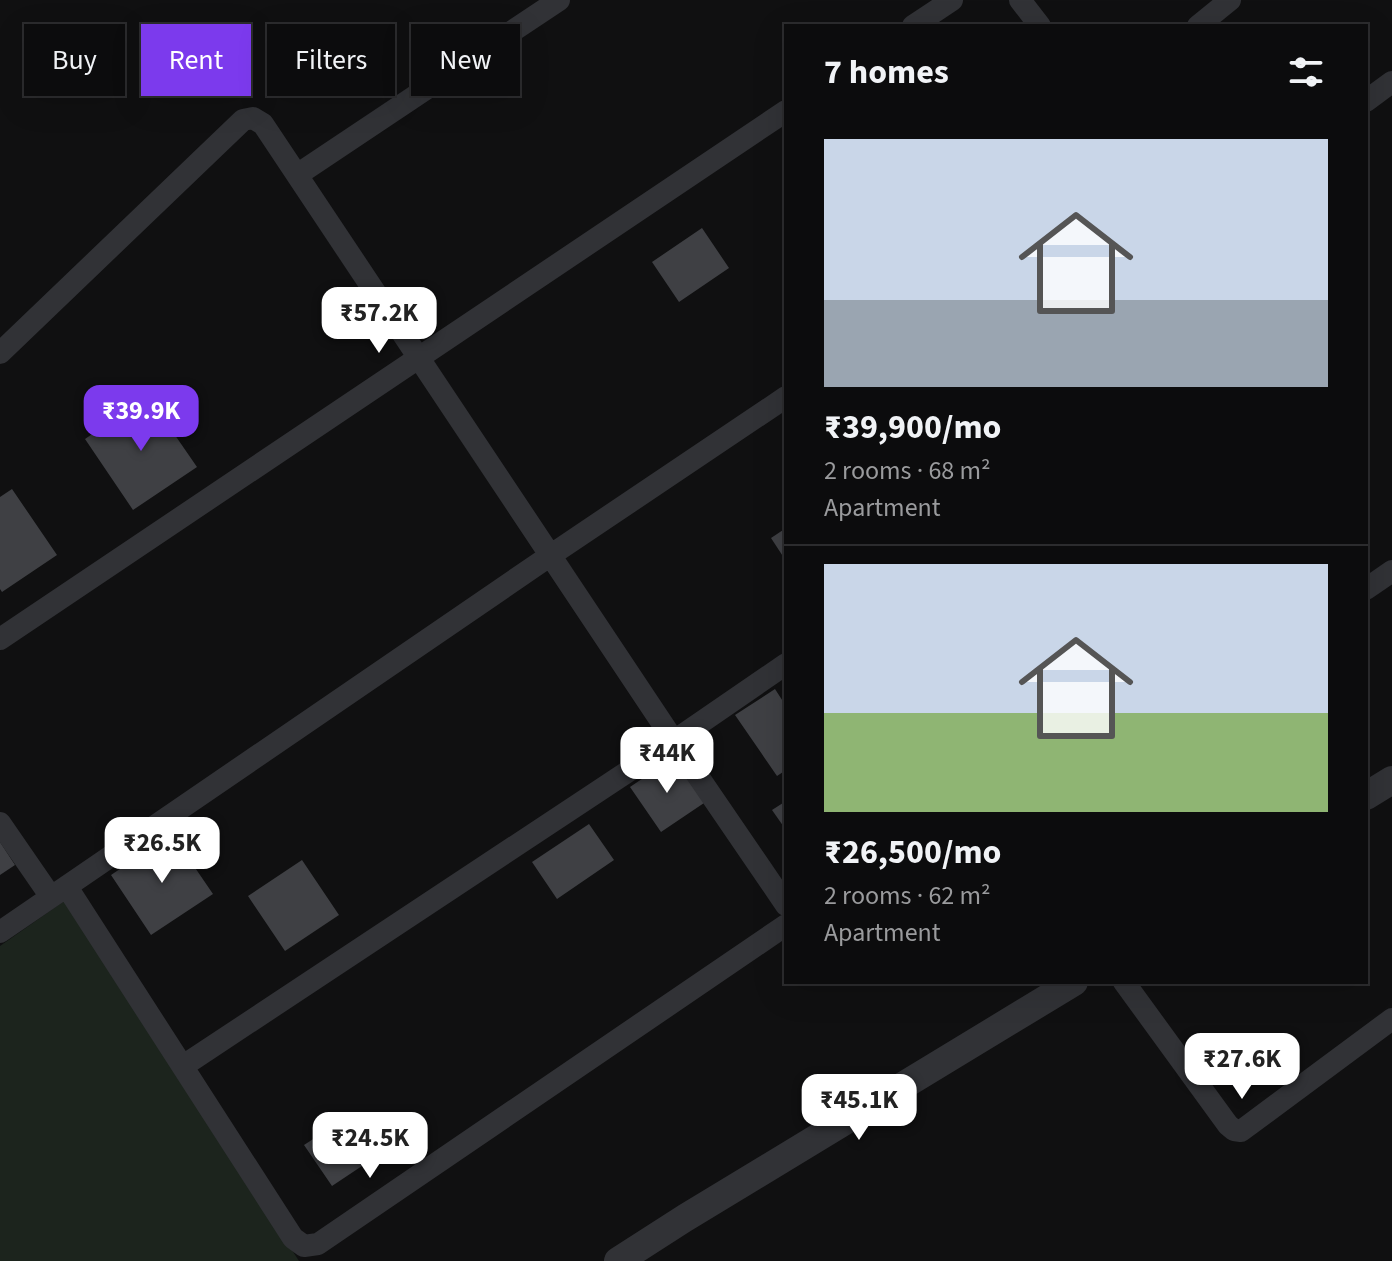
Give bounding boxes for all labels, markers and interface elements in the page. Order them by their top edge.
chip: Buy [24,24,125,96]
chip: Rent [141,24,251,96]
chip: Filters [267,24,395,96]
chip: New [411,24,520,96]
text: 7 homes [824,48,949,97]
icon: filters [1284,50,1328,94]
icon: home [1004,191,1148,335]
pin: ₹57.2K [314,287,444,355]
text: ₹57.2K [340,294,418,331]
pin: ₹39.9K [76,385,206,453]
text: ₹39.9K [102,392,180,429]
text: ₹39,900/mo [824,403,1001,452]
text: 2 rooms · 68 m² [824,452,991,489]
text: Apartment [824,489,941,526]
icon: home [1004,616,1148,760]
pin: ₹44K [620,727,714,795]
text: ₹44K [638,734,696,771]
pin: ₹26.5K [97,817,227,885]
text: ₹26.5K [123,824,201,861]
text: ₹26,500/mo [824,828,1001,877]
text: 2 rooms · 62 m² [824,877,991,914]
text: Apartment [824,914,941,951]
pin: ₹27.6K [1177,1033,1307,1101]
text: ₹27.6K [1203,1040,1281,1077]
pin: ₹45.1K [794,1074,924,1142]
text: ₹45.1K [820,1081,898,1118]
pin: ₹24.5K [305,1112,435,1180]
text: ₹24.5K [331,1119,409,1156]

